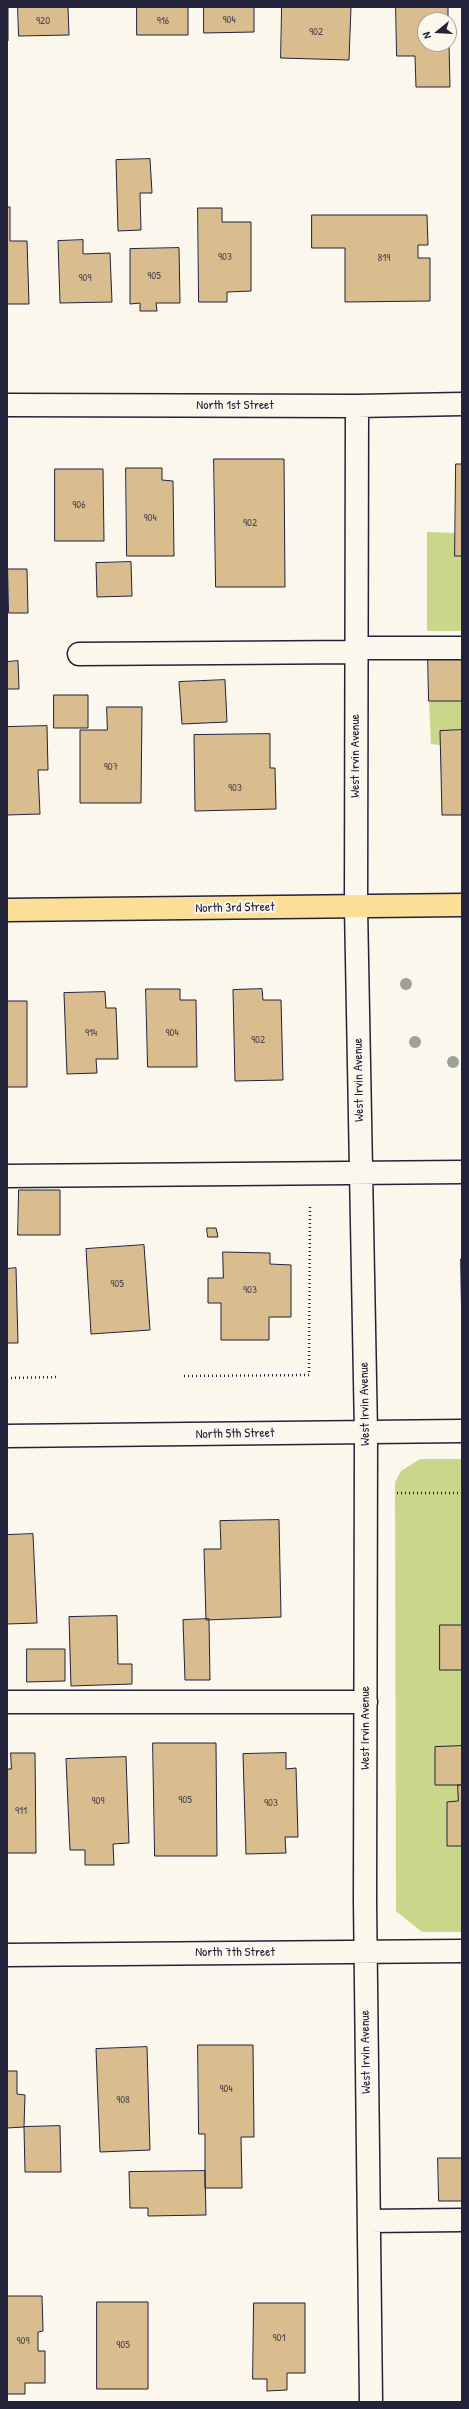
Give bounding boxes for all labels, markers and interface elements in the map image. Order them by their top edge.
north arrow [417,12,457,52]
house number: 904 [222,13,236,27]
house number: 920 [36,14,50,28]
house number: 916 [157,14,169,28]
house number: 902 [309,25,323,39]
text: N [419,30,434,40]
house number: 903 [218,250,232,264]
house number: 819 [378,251,390,265]
house number: 905 [147,269,161,283]
house number: 909 [78,271,92,285]
street label: North 1st Street [196,398,274,414]
house number: 906 [72,498,86,512]
house number: 904 [143,511,157,525]
house number: 902 [243,516,257,530]
street label: West Irvin Avenue [348,714,364,798]
house number: 907 [104,760,118,774]
house number: 903 [228,781,242,795]
street label: North 3rd Street [195,900,275,916]
house number: 914 [85,1026,97,1040]
house number: 904 [165,1026,179,1040]
house number: 902 [251,1033,265,1047]
street label: West Irvin Avenue [350,1038,368,1122]
house number: 905 [110,1277,124,1291]
house number: 903 [243,1283,257,1297]
street label: West Irvin Avenue [356,1362,374,1446]
street label: North 5th Street [195,1426,275,1442]
street label: West Irvin Avenue [358,1686,374,1770]
house number: 905 [178,1793,192,1807]
house number: 909 [91,1794,105,1808]
house number: 903 [264,1796,278,1810]
house number: 911 [15,1804,27,1818]
street label: North 7th Street [195,1945,275,1961]
street label: West Irvin Avenue [357,2010,375,2094]
house number: 904 [219,2082,233,2096]
house number: 908 [116,2093,130,2107]
house number: 901 [273,2331,285,2345]
house number: 909 [16,2334,30,2348]
house number: 905 [116,2338,130,2352]

